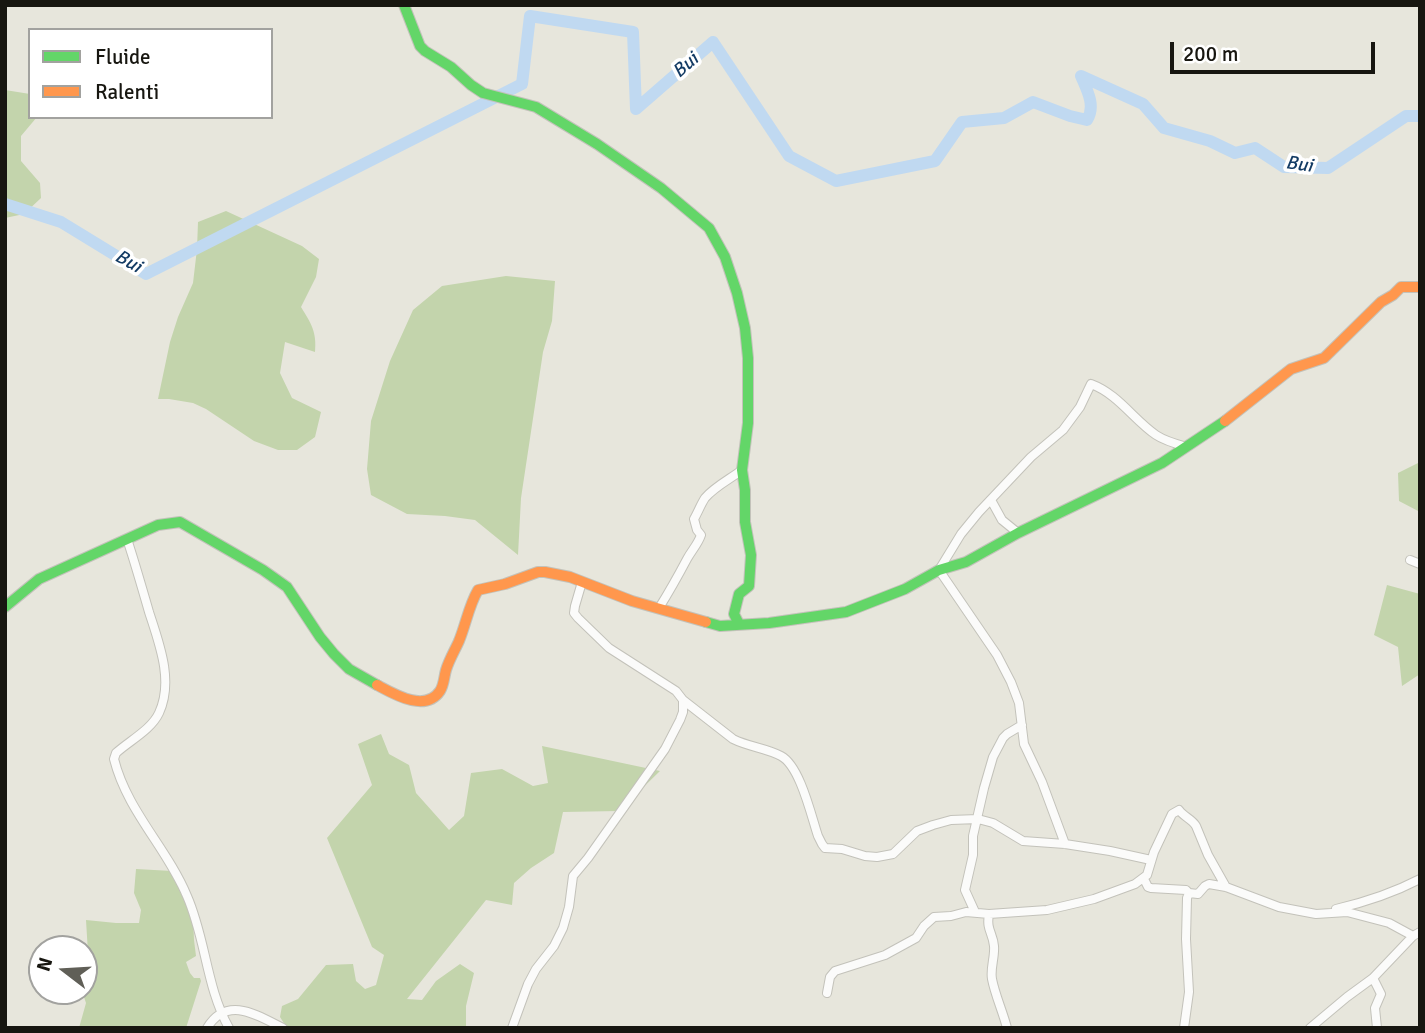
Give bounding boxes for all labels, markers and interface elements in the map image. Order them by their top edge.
legend [28,28,273,119]
scale bar [1173,28,1378,72]
text: 200 m [1183,41,1238,67]
text: Fluide [95,44,151,70]
water label: Bui [668,49,704,83]
text: Ralenti [95,79,159,105]
water label: Bui [1284,152,1314,178]
water label: Bui [111,245,145,279]
north arrow [28,935,98,1005]
text: N [31,955,58,974]

